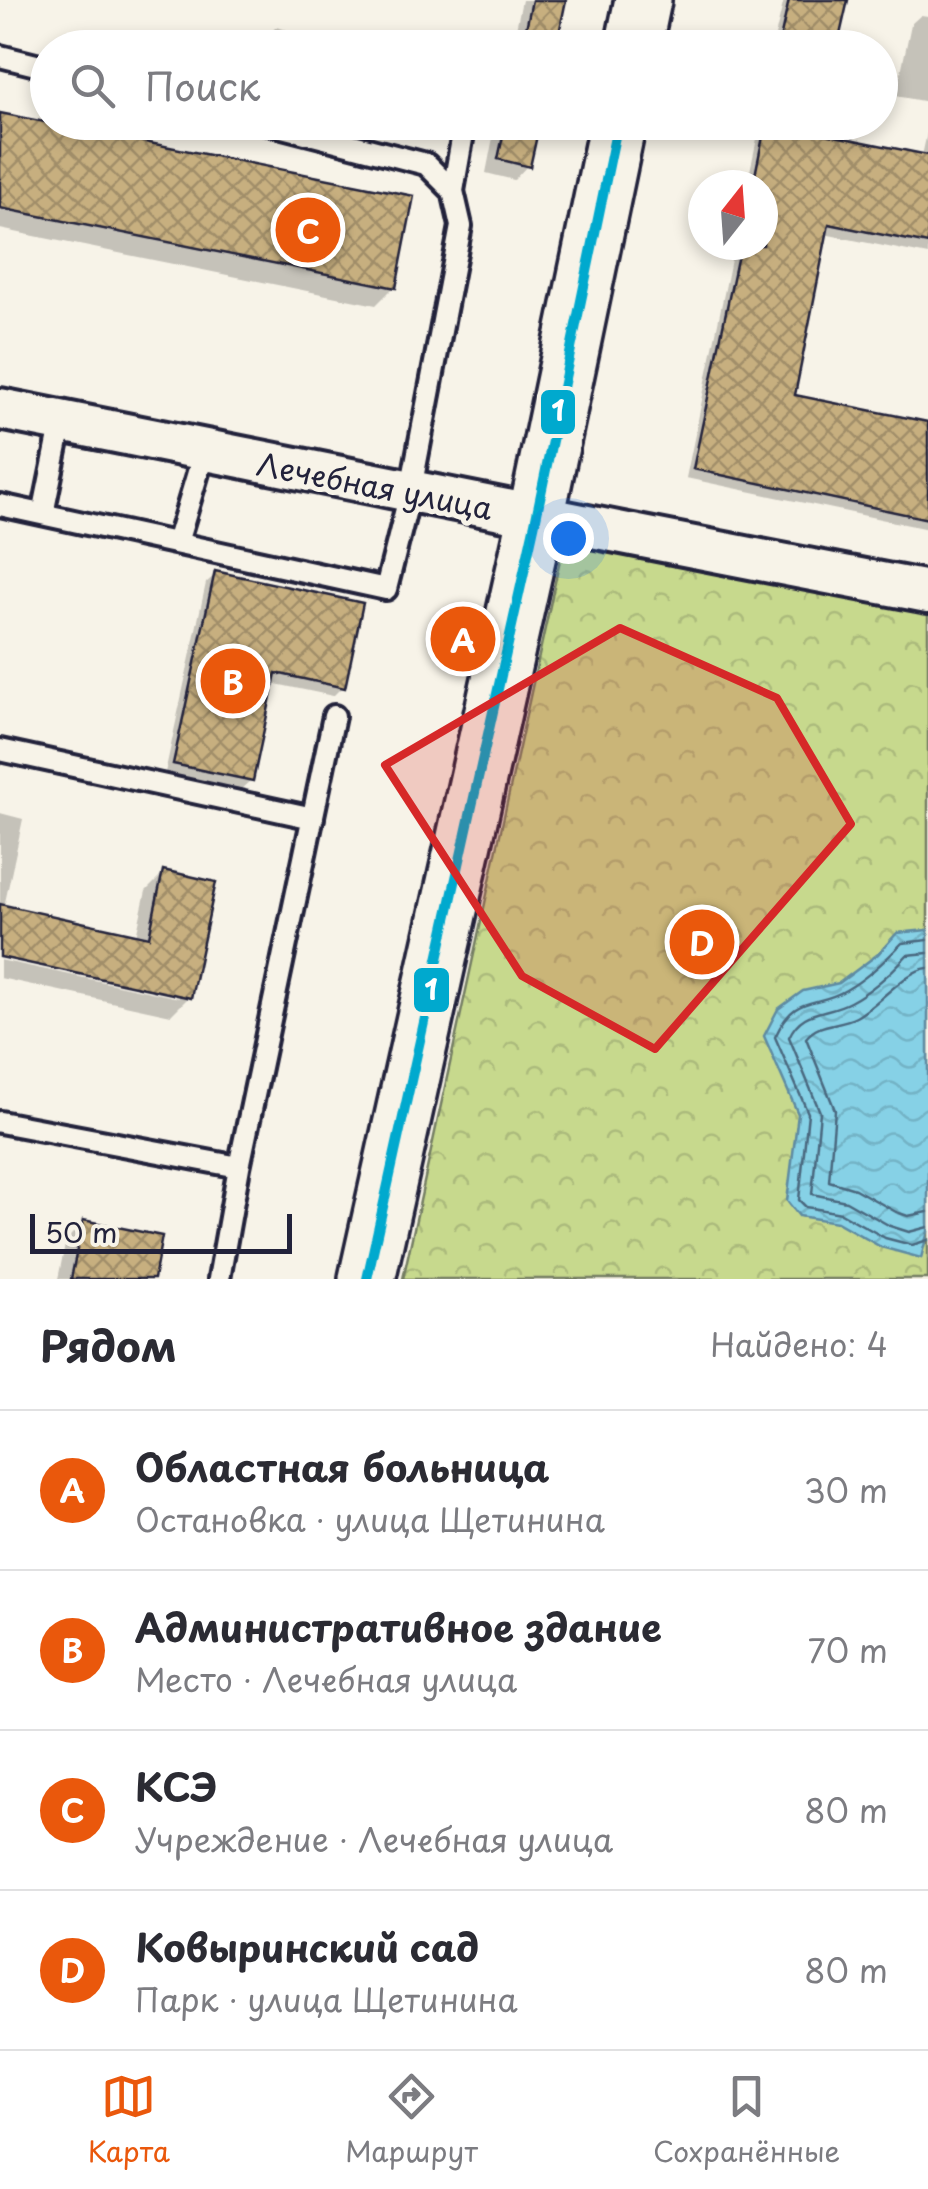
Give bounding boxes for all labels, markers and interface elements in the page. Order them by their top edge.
search box [30,30,898,140]
text: Поиск [145,57,260,114]
icon: search [65,58,120,113]
north arrow [688,170,778,260]
pin: C [276,192,340,268]
line badge: 1 [539,388,577,436]
text: 1 [551,388,565,431]
street label: Лечебная улица [253,440,497,530]
your location [543,513,594,564]
pin: A [430,602,496,676]
pin: B [200,644,266,718]
pin: D [670,904,734,980]
line badge: 1 [412,966,451,1014]
text: 1 [424,967,438,1010]
scale bar [30,1209,292,1254]
text: 50 m [45,1210,118,1253]
text: Рядом [40,1313,177,1376]
text: Найдено: 4 [710,1320,888,1368]
text: Областная больница [135,1438,549,1495]
text: A [60,1466,85,1514]
text: 30 m [804,1466,888,1514]
text: Остановка · улица Щетинина [135,1495,605,1543]
text: Административное здание [135,1598,662,1655]
text: B [62,1626,83,1674]
text: 70 m [808,1626,888,1674]
text: Место · Лечебная улица [135,1655,517,1703]
text: КСЭ [135,1758,217,1815]
text: C [60,1786,85,1834]
text: 80 m [804,1786,888,1834]
text: Учреждение · Лечебная улица [135,1815,613,1863]
text: Ковыринский сад [135,1918,479,1975]
text: D [60,1946,85,1994]
text: 80 m [804,1946,888,1994]
text: Парк · улица Щетинина [135,1975,518,2023]
tab: Карта [88,2069,170,2172]
tab: Маршрут [345,2069,478,2172]
tab: Сохранённые [653,2069,840,2172]

